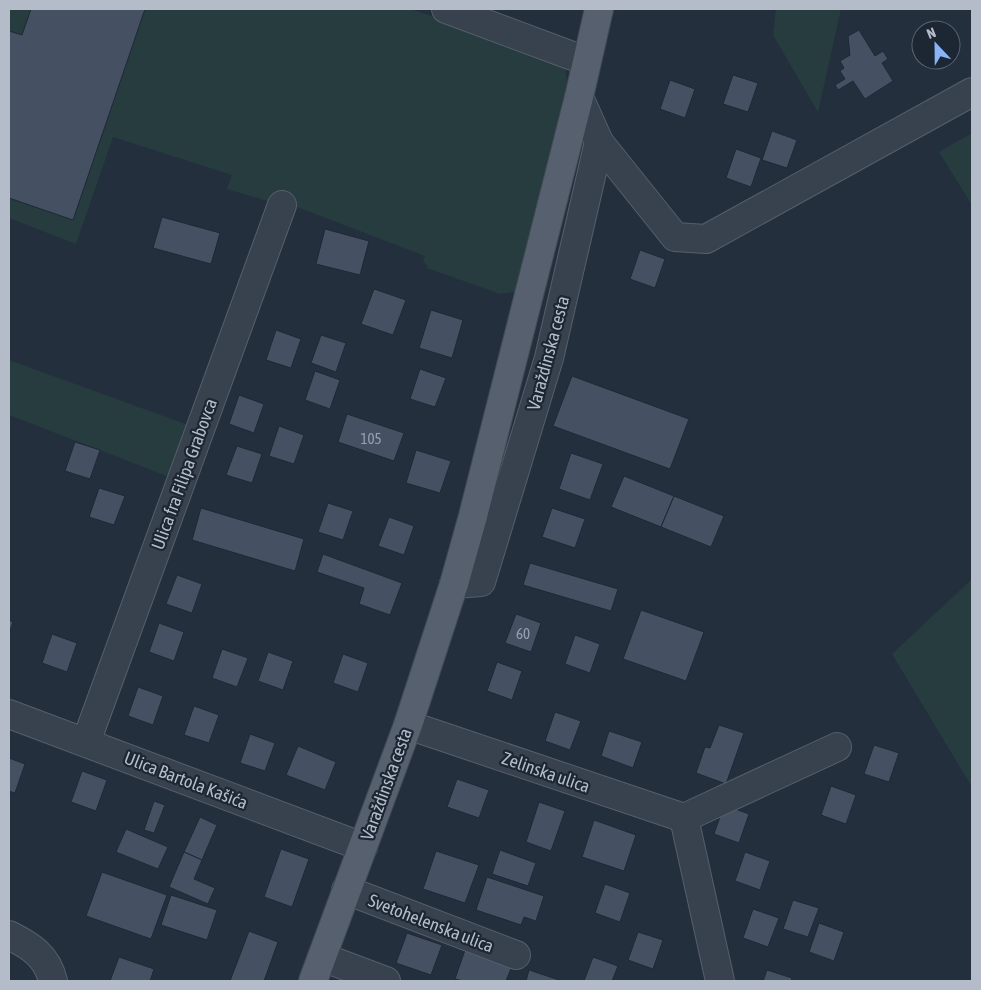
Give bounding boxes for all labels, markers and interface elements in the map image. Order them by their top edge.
north arrow [911,20,961,70]
text: N [924,24,938,42]
street label: Varaždinska cesta [523,294,573,412]
street label: Ulica fra Filipa Grabovca [147,396,221,552]
house number: 105 [360,430,382,447]
house number: 60 [516,625,530,642]
street label: Varaždinska cesta [356,725,416,843]
street label: Ulica Bartola Kašića [121,747,251,813]
street label: Zelinska ulica [499,747,593,797]
street label: Svetohelenska ulica [365,889,497,957]

